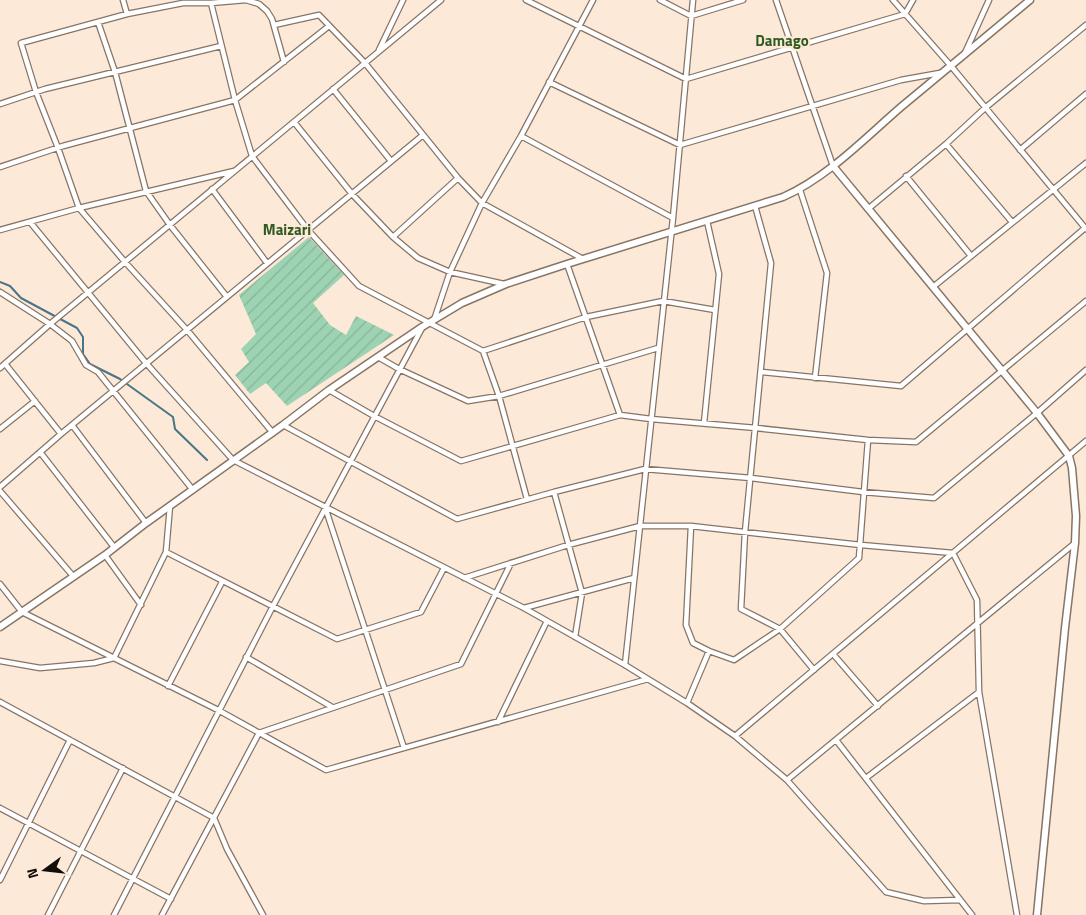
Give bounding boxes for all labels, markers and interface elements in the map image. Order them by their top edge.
district label: Damago [755,29,809,52]
district label: Maizari [263,218,311,241]
north arrow [20,845,70,895]
text: N [21,866,43,881]

